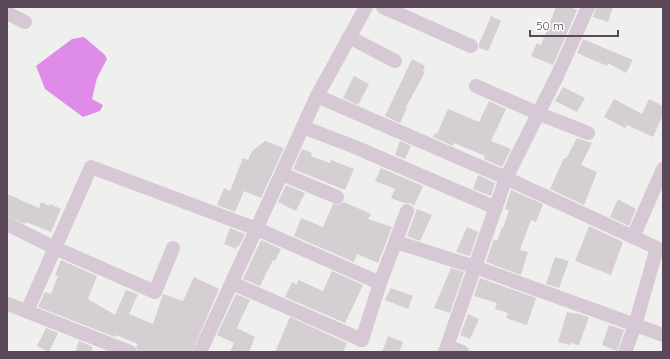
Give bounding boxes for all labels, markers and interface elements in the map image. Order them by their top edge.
scale bar [530,12,618,38]
text: 50 m [536,18,564,33]

